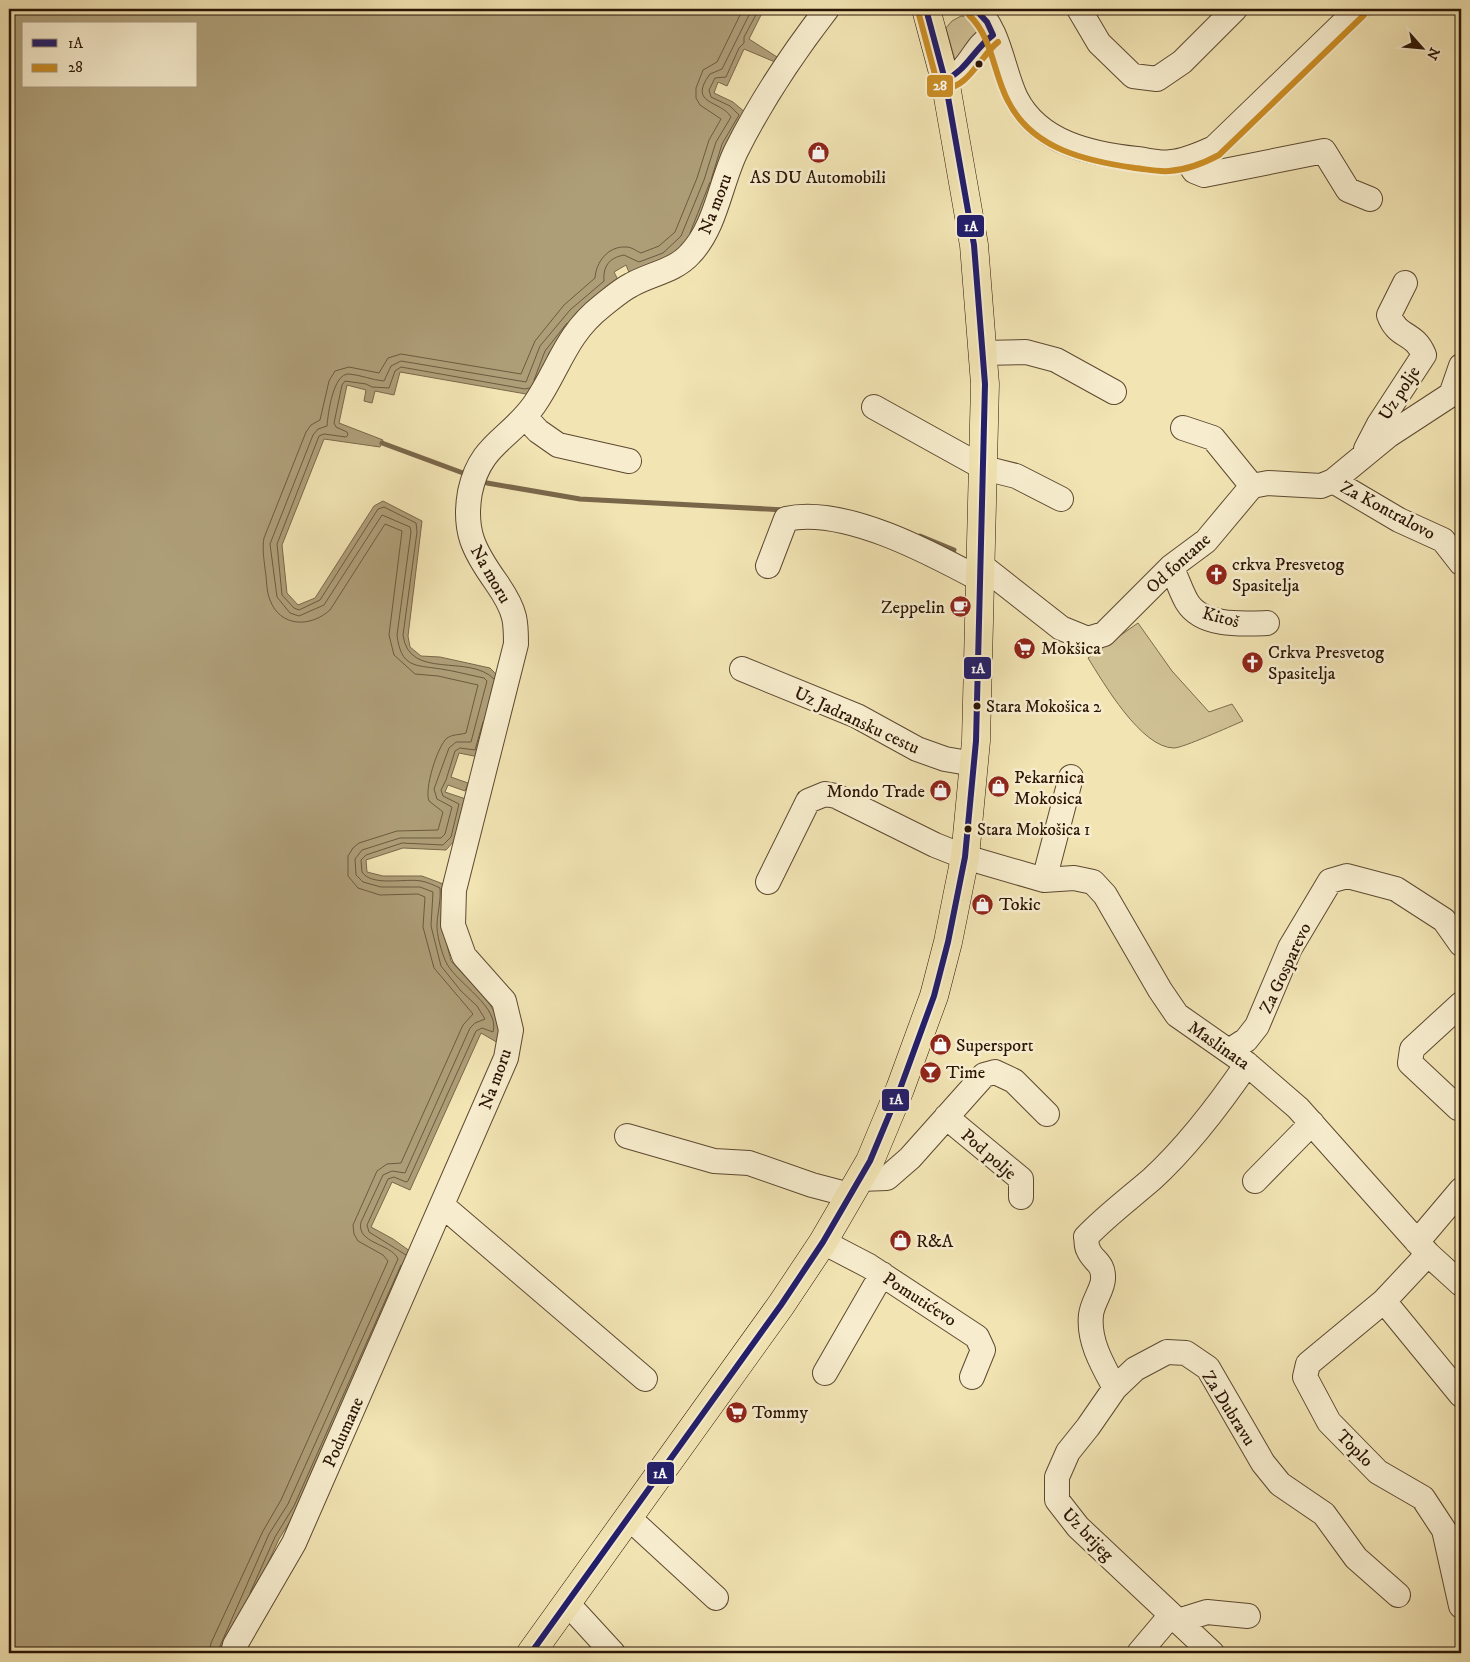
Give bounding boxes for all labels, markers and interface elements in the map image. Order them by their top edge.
legend [22,22,198,88]
north arrow [1398,22,1448,72]
text: 1A [68,34,84,53]
text: N [1422,44,1443,63]
text: 28 [68,58,83,77]
unlabelled marker [974,59,984,69]
line badge: 28 [926,74,954,98]
text: 28 [933,77,947,95]
shop icon: AS DU Automobili [806,140,830,164]
place label: AS DU Automobili [750,167,886,189]
street label: Na moru [694,171,738,238]
line badge: 1A [956,214,985,238]
text: 1A [964,218,979,236]
street label: Uz polje [1374,362,1425,425]
street label: Za Kontralovo [1336,477,1439,545]
street label: Od fontane [1142,529,1216,599]
street label: Na moru [465,542,516,608]
place label: crkva Presvetog Spasitelja [1232,554,1344,597]
church icon: crkva Presvetog Spasitelja [1204,562,1228,586]
cafe icon: Zeppelin [949,595,973,619]
place label: Zeppelin [881,597,946,619]
street label: Kitoš [1200,602,1242,633]
supermarket icon: Mokšica [1013,636,1037,660]
place label: Mokšica [1041,638,1101,660]
place label: Crkva Presvetog Spasitelja [1268,642,1384,685]
church icon: Crkva Presvetog Spasitelja [1240,650,1264,674]
line badge: 1A [963,656,992,680]
text: 1A [971,660,986,678]
street label: Uz Jadransku cestu [791,682,923,760]
place label: Stara Mokošica 2 [986,696,1102,718]
marker: Stara Mokošica 2 [972,701,982,711]
place label: Pekarnica Mokosica [1014,767,1085,810]
shop icon: Pekarnica Mokosica [986,775,1010,799]
shop icon: Mondo Trade [929,779,953,803]
place label: Mondo Trade [827,781,925,803]
place label: Stara Mokošica 1 [977,819,1090,841]
marker: Stara Mokošica 1 [963,824,973,834]
shop icon: Tokic [971,892,995,916]
place label: Tokic [999,894,1041,916]
street label: Za Gosparevo [1255,919,1317,1017]
street label: Maslinata [1183,1017,1254,1075]
shop icon: Supersport [928,1033,952,1057]
place label: Supersport [956,1035,1034,1057]
street label: Na moru [475,1046,517,1113]
bar icon: Time [918,1060,942,1084]
place label: Time [946,1062,985,1084]
line badge: 1A [881,1088,910,1112]
text: 1A [889,1091,904,1109]
street label: Pod polje [956,1125,1021,1185]
shop icon: R&A [888,1229,912,1253]
place label: R&A [916,1231,954,1253]
street label: Pomutićevo [879,1268,961,1332]
street label: Za Dubravu [1196,1367,1260,1450]
street label: Podumane [319,1394,369,1471]
supermarket icon: Tommy [724,1400,748,1424]
place label: Tommy [752,1402,808,1424]
street label: Toplo [1331,1426,1378,1472]
line badge: 1A [646,1461,675,1485]
text: 1A [653,1465,668,1483]
street label: Uz brijeg [1057,1504,1118,1566]

